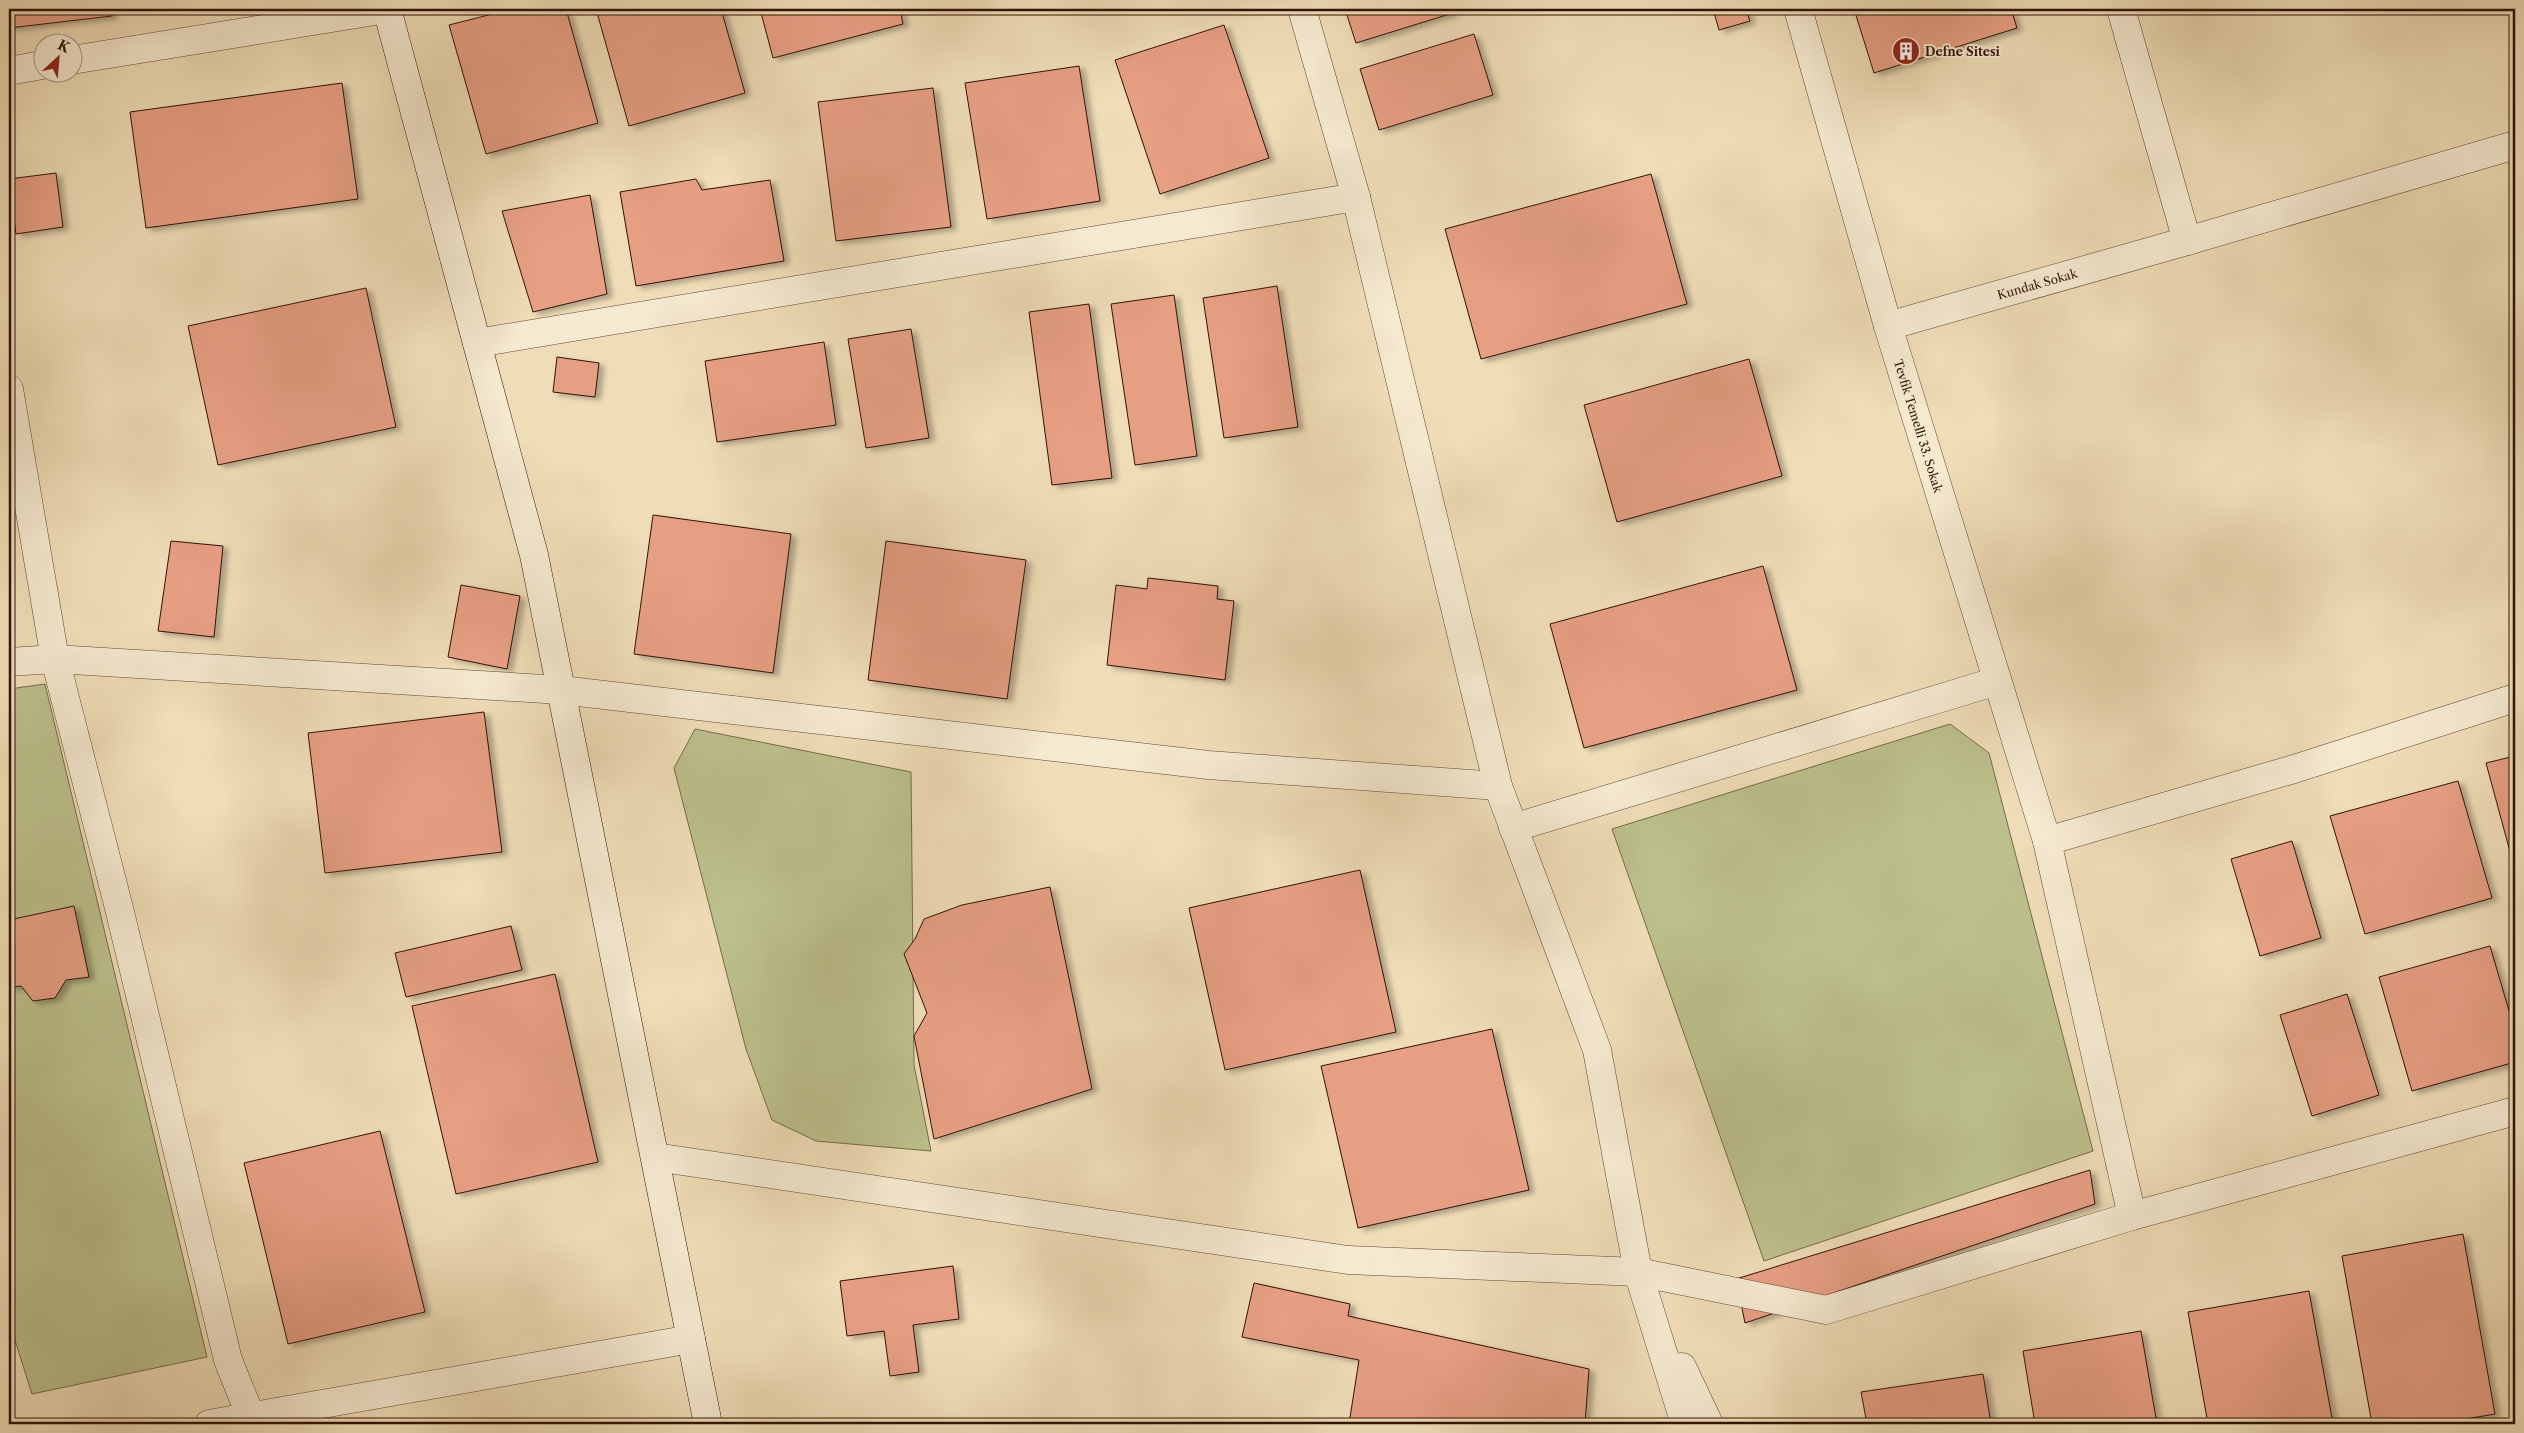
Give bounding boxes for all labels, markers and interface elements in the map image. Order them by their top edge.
north arrow [32,32,82,82]
text: K [55,36,73,57]
building icon: Defne Sitesi [1891,36,1921,66]
place label: Defne Sitesi [1925,44,2001,59]
street label: Kundak Sokak [1995,265,2080,302]
street label: Tevfik Temelli 33. Sokak [1891,357,1947,495]

